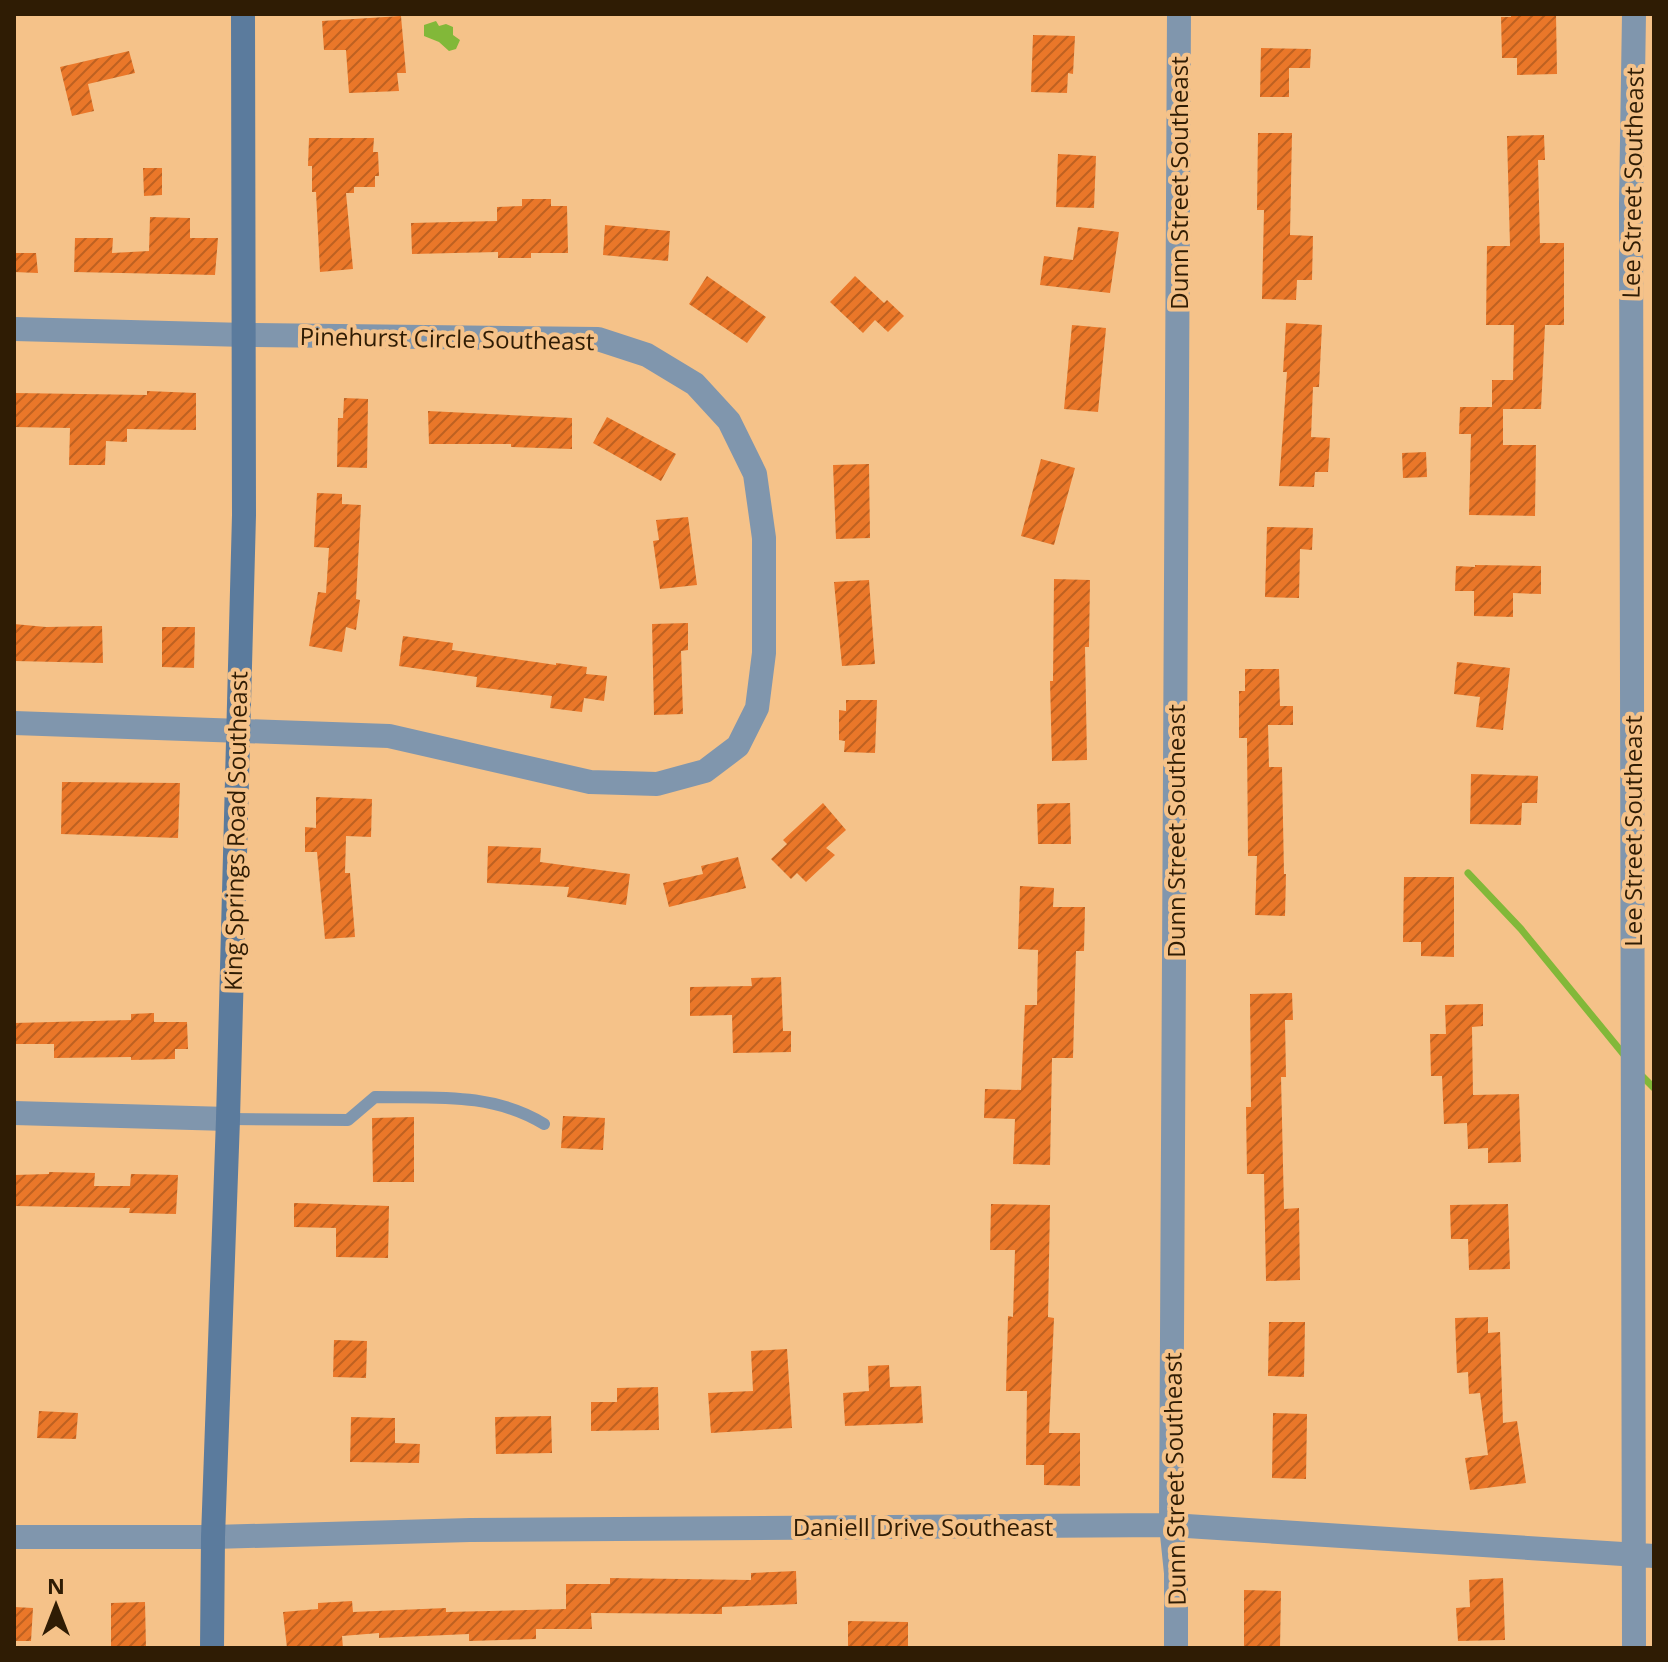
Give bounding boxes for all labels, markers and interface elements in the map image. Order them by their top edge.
street label: Dunn Street Southeast [1162,56,1195,310]
street label: Lee Street Southeast [1613,67,1651,299]
street label: Pinehurst Circle Southeast [299,319,595,357]
street label: King Springs Road Southeast [216,671,254,991]
street label: Dunn Street Southeast [1159,704,1192,958]
street label: Lee Street Southeast [1616,715,1649,947]
street label: Dunn Street Southeast [1155,1352,1193,1606]
street label: Daniell Drive Southeast [793,1510,1053,1543]
north arrow [16,1566,96,1646]
text: N [47,1570,65,1600]

